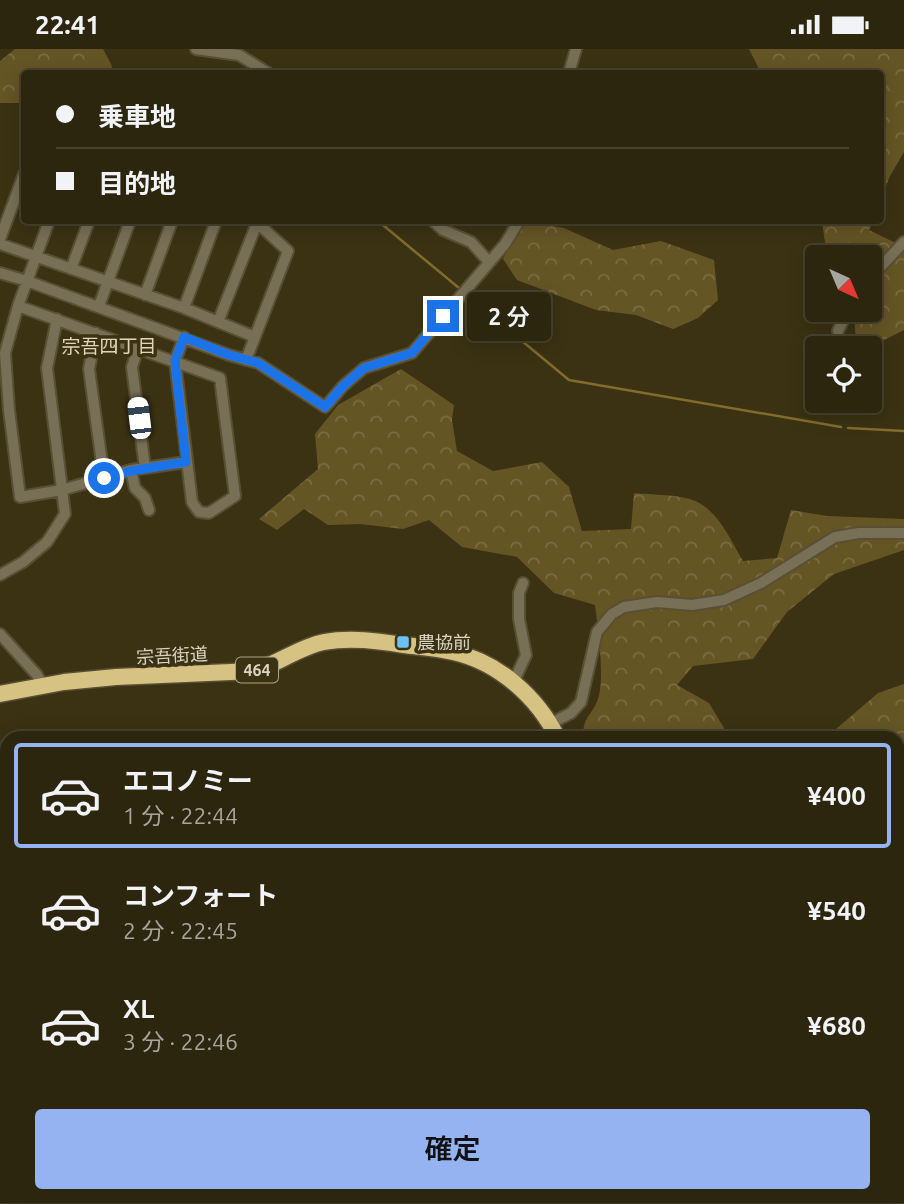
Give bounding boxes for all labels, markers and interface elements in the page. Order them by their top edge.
text: 22:41 [35,10,100,39]
text: 乗車地 [98,102,176,131]
text: 目的地 [98,169,176,198]
north arrow [805,245,882,322]
map controls [805,245,882,413]
callout: 2 分 [467,292,552,341]
route end [427,300,459,332]
text: 2 分 [488,304,530,329]
district label: 宗吾四丁目 [61,335,157,357]
button: locate [805,336,882,413]
car [127,396,152,440]
route start [88,462,120,494]
place label: 農協前 [417,632,471,652]
marker: 農協前 [395,634,411,650]
street label: 宗吾街道 [136,643,208,667]
road number: 464 [236,657,278,683]
icon: car [39,764,102,827]
text: エコノミー [123,766,253,795]
text: ¥400 [807,781,866,810]
text: 1 分 · 22:44 [123,803,238,828]
icon: car [39,879,102,942]
text: コンフォート [123,881,278,910]
text: ¥540 [807,896,866,925]
text: 2 分 · 22:45 [123,918,238,943]
icon: car [39,994,102,1057]
text: XL [123,994,154,1023]
text: ¥680 [807,1011,866,1040]
text: 3 分 · 22:46 [123,1029,238,1054]
button: 確定 [35,1109,870,1189]

